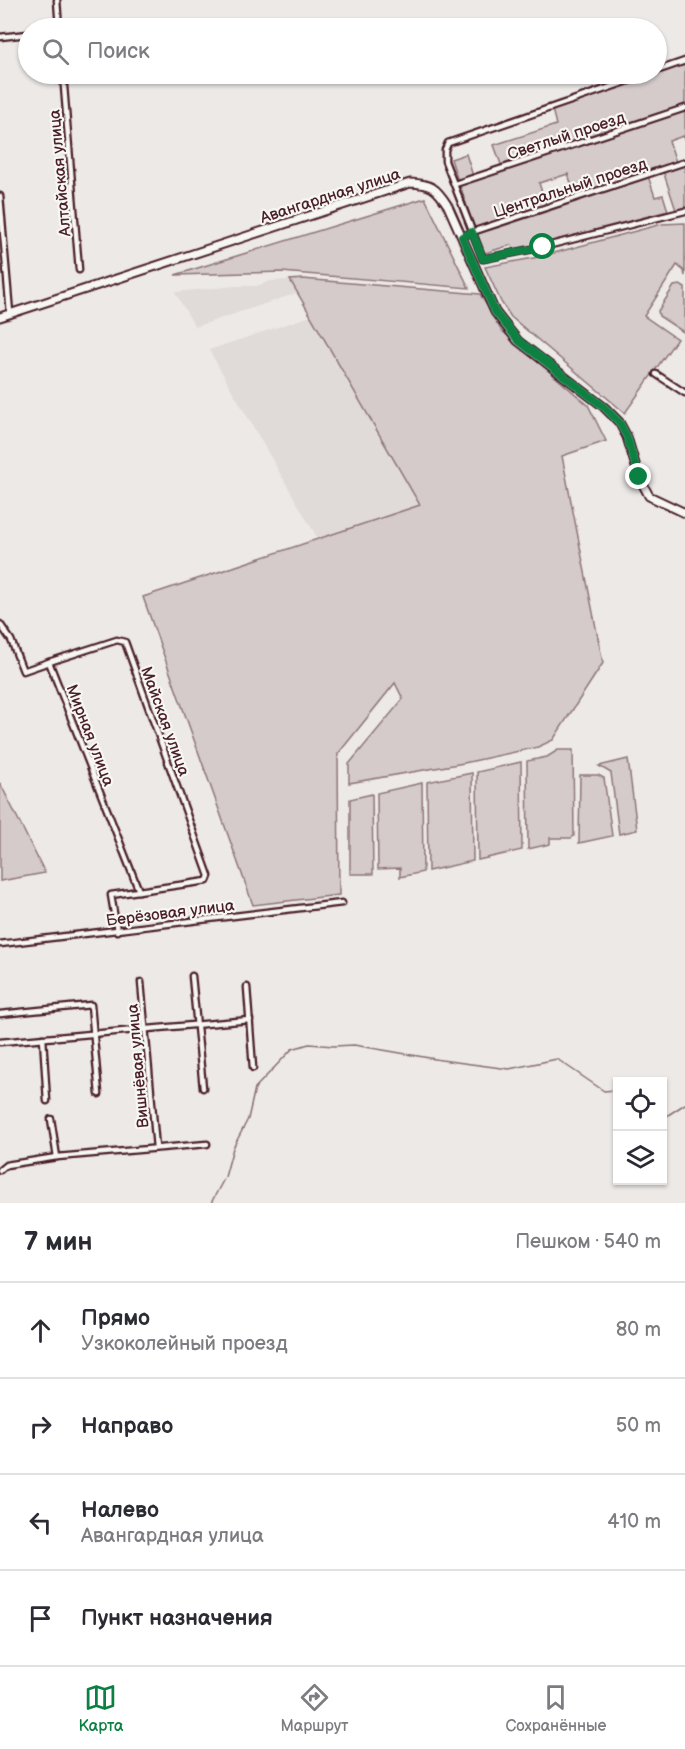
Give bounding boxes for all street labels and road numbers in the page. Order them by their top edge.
street label: Алтайская улица [45,108,76,238]
street label: Светлый проезд [505,108,628,164]
street label: Центральный проезд [491,155,650,222]
street label: Авангардная улица [257,165,403,228]
street label: Майская улица [136,664,193,779]
street label: Мирная улица [62,682,118,790]
street label: Берёзовая улица [105,896,236,931]
street label: Вишнёвая улица [124,1002,153,1129]

